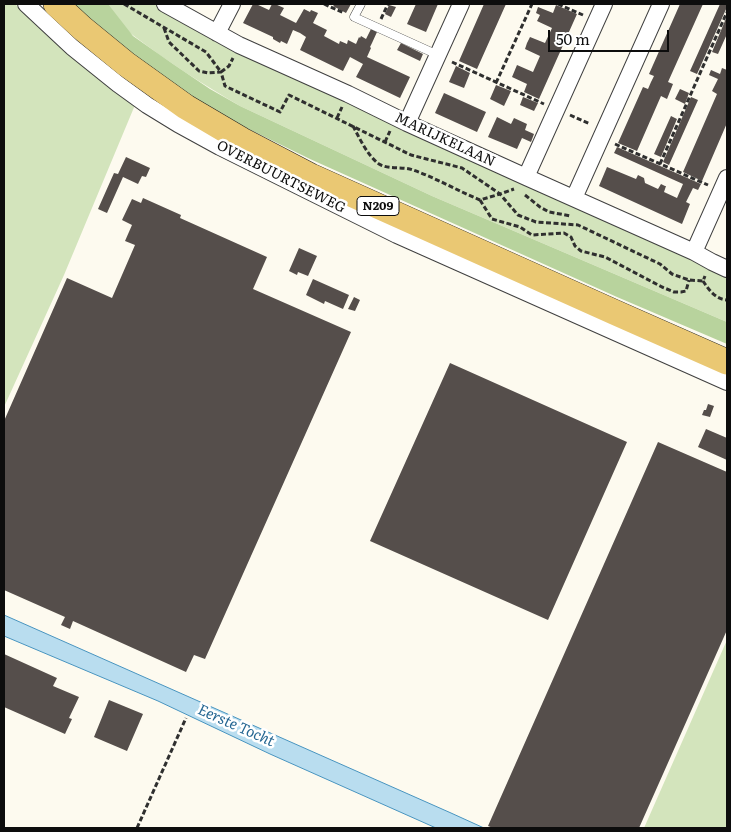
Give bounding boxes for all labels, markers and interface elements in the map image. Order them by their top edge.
scale bar [551,20,672,52]
text: 50 m [556,27,590,50]
street label: MARIJKELAAN [392,109,498,171]
street label: OVERBUURTSEWEG [214,137,348,217]
road number: N209 [357,197,399,216]
water label: Eerste Tocht [195,701,277,751]

